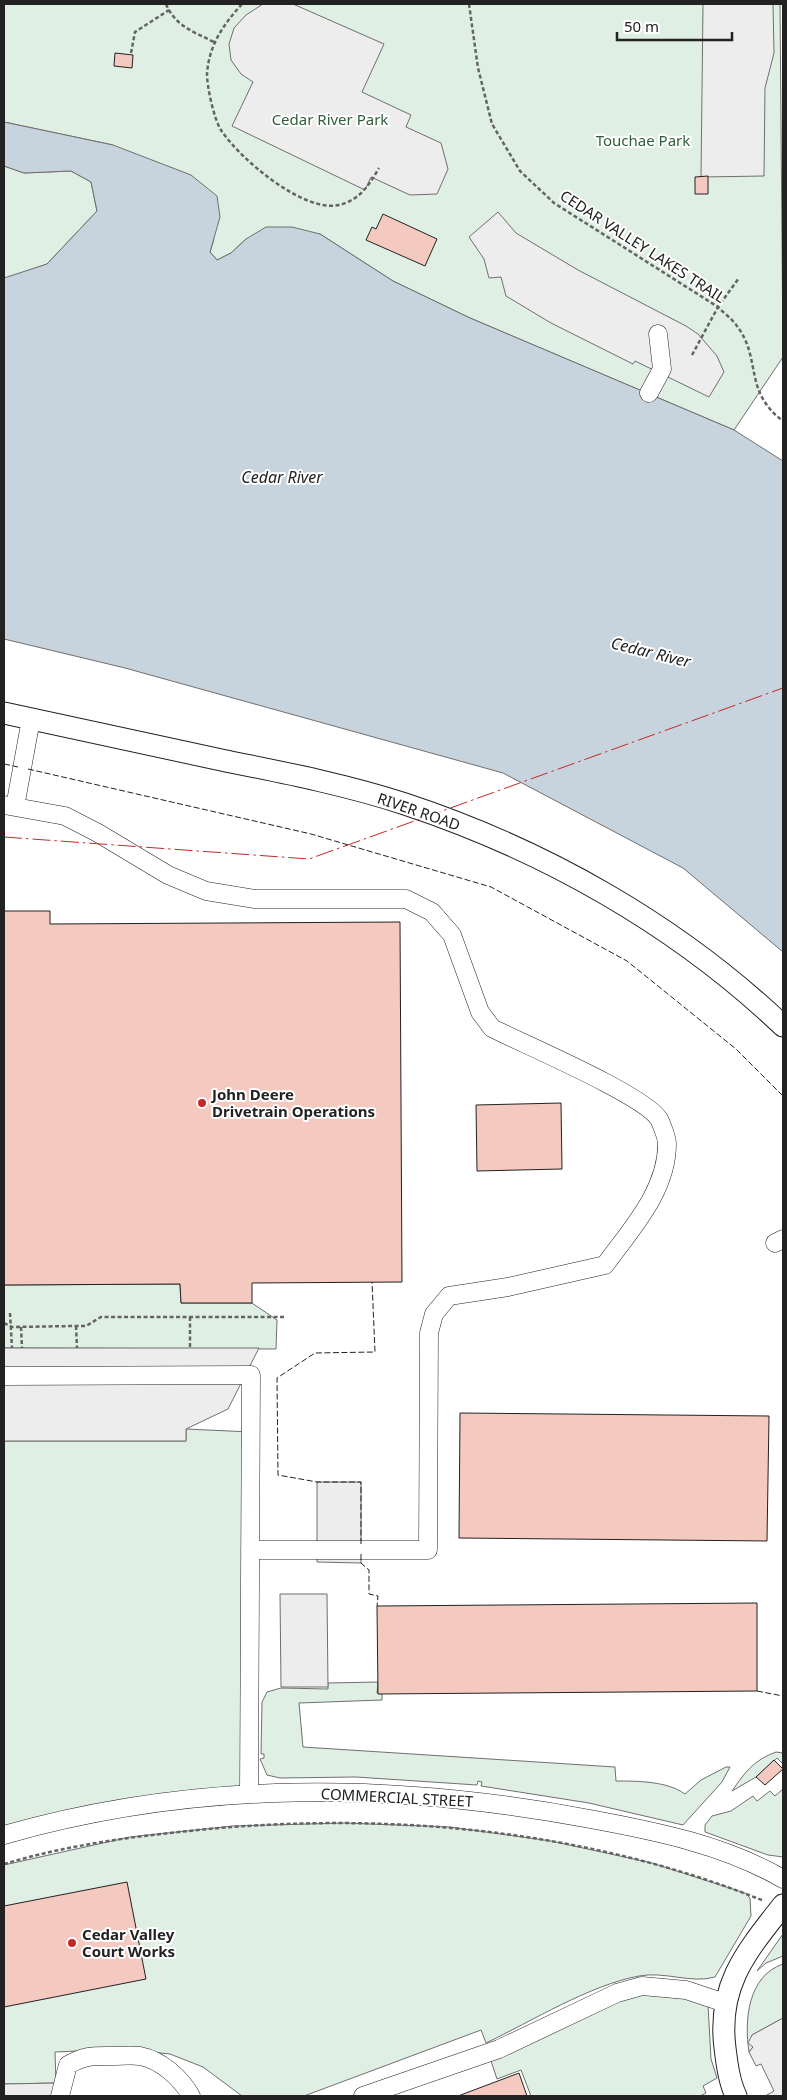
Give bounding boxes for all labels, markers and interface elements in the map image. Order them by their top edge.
scale bar [617,10,732,42]
text: 50 m [624,16,659,36]
park label: Cedar River Park [272,109,388,129]
park label: Touchae Park [596,130,690,150]
street label: CEDAR VALLEY LAKES TRAIL [557,185,730,307]
water label: Cedar River [241,466,323,488]
water label: Cedar River [609,631,694,673]
street label: RIVER ROAD [375,788,463,835]
place label: John Deere Drivetrain Operations [210,1084,375,1121]
marker: John Deere Drivetrain Operations [196,1097,208,1109]
street label: COMMERCIAL STREET [320,1783,474,1811]
place label: Cedar Valley Court Works [82,1924,175,1961]
marker: Cedar Valley Court Works [66,1937,78,1949]

